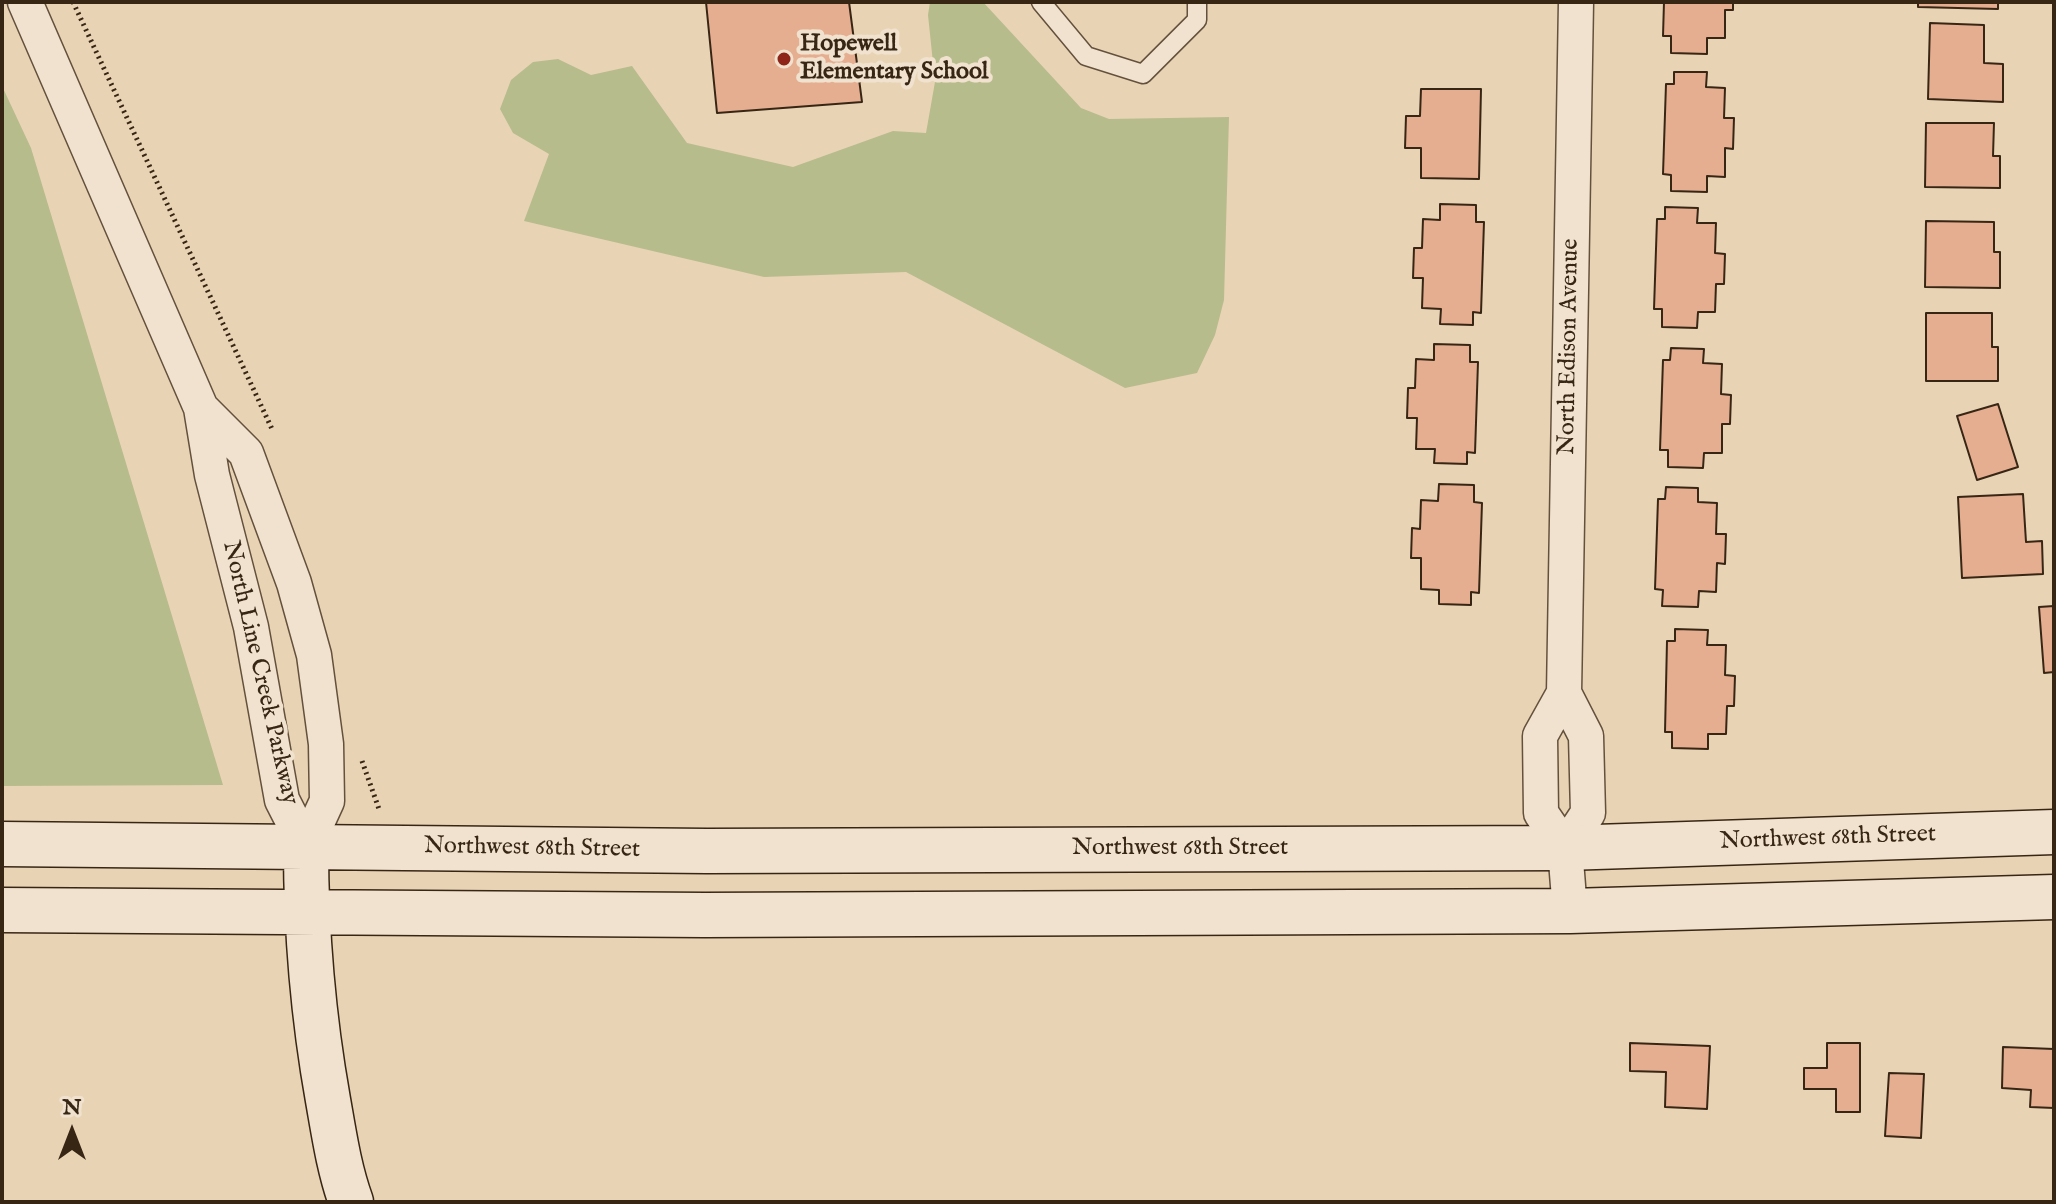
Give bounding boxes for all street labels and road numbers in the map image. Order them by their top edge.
street label: North Edison Avenue [1554,239,1586,455]
street label: North Line Creek Parkway [215,538,303,808]
street label: Northwest 68th Street [1719,821,1937,857]
street label: Northwest 68th Street [424,833,640,865]
street label: Northwest 68th Street [1072,835,1288,863]

